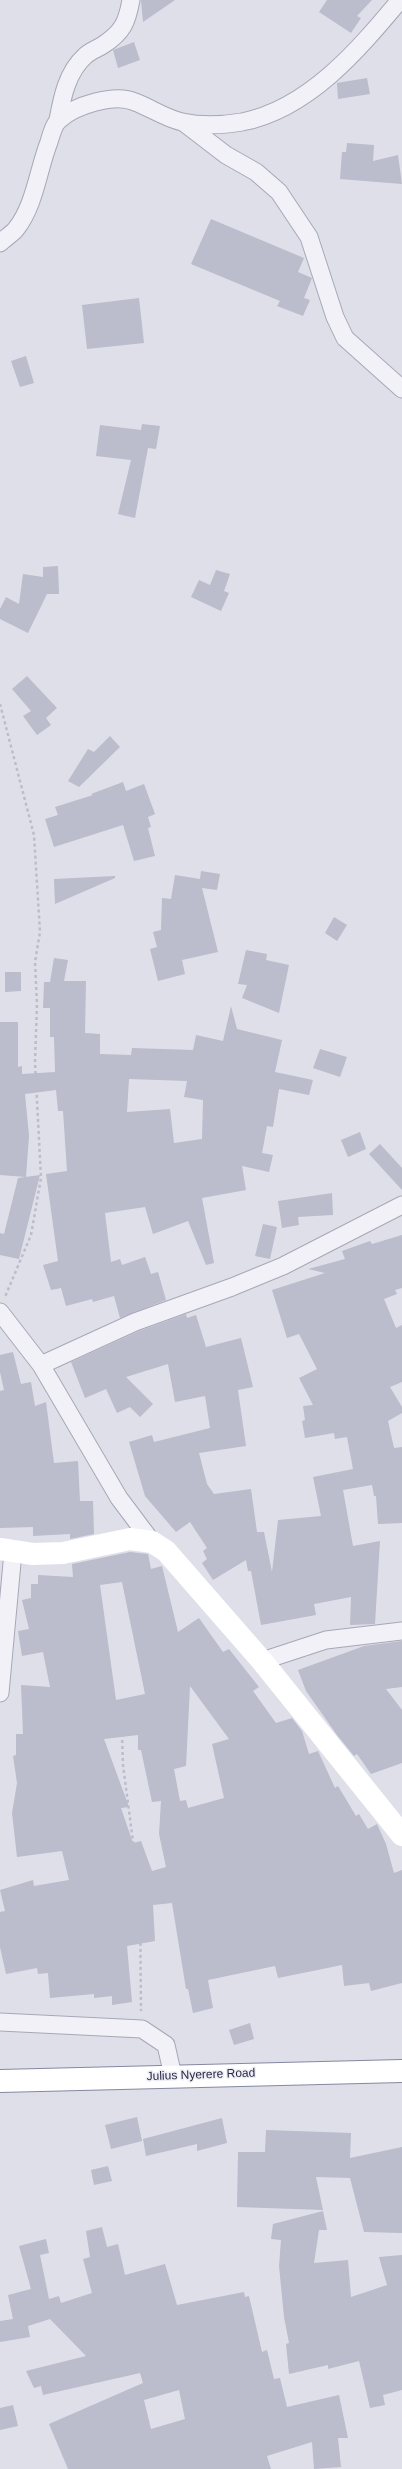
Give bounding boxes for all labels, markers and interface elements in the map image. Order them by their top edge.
street label: Julius Nyerere Road [146,2066,256,2084]

